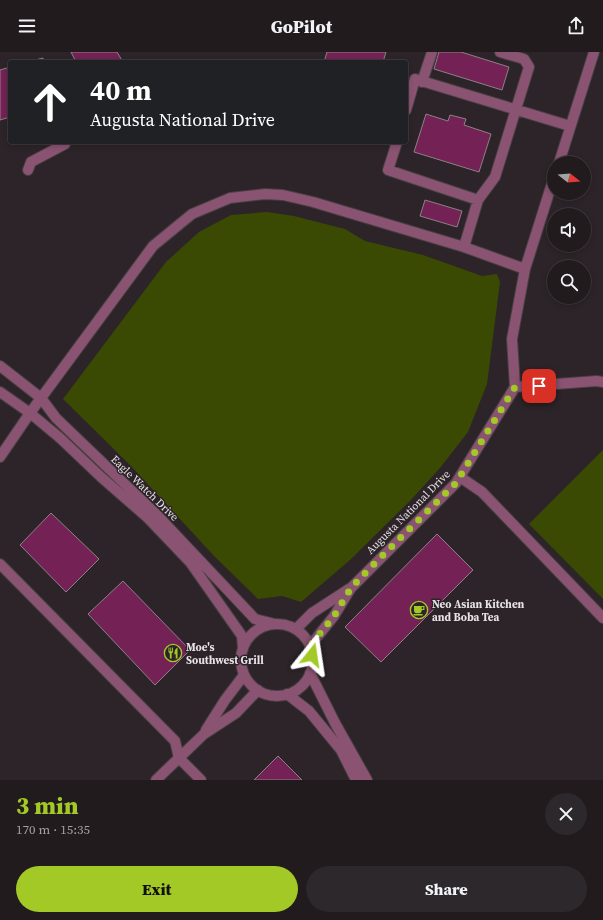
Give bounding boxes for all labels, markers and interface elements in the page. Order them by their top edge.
text: GoPilot [271,14,332,39]
icon: menu [16,15,38,37]
icon: share [565,15,587,37]
text: 40 m [90,71,152,109]
icon: ahead [24,76,76,128]
text: Augusta National Drive [90,107,275,132]
north arrow [547,156,591,200]
map controls [547,156,591,304]
button: sound [547,208,591,252]
button: search [547,260,591,304]
pin [522,369,556,403]
icon: arrive [528,375,550,397]
street label: Eagle Watch Drive [108,452,182,525]
street label: Augusta National Drive [363,467,454,558]
place label: Neo Asian Kitchen and Boba Tea [432,597,525,625]
cafe icon: Neo Asian Kitchen and Boba Tea [409,600,429,620]
position arrow [291,634,333,676]
place label: Moe's Southwest Grill [186,640,264,668]
restaurant icon: Moe's Southwest Grill [163,643,183,663]
text: 3 min [16,789,79,822]
button: close [545,793,587,835]
text: 170 m · 15:35 [16,821,90,838]
button: Exit [16,866,298,912]
button: Share [306,866,587,912]

